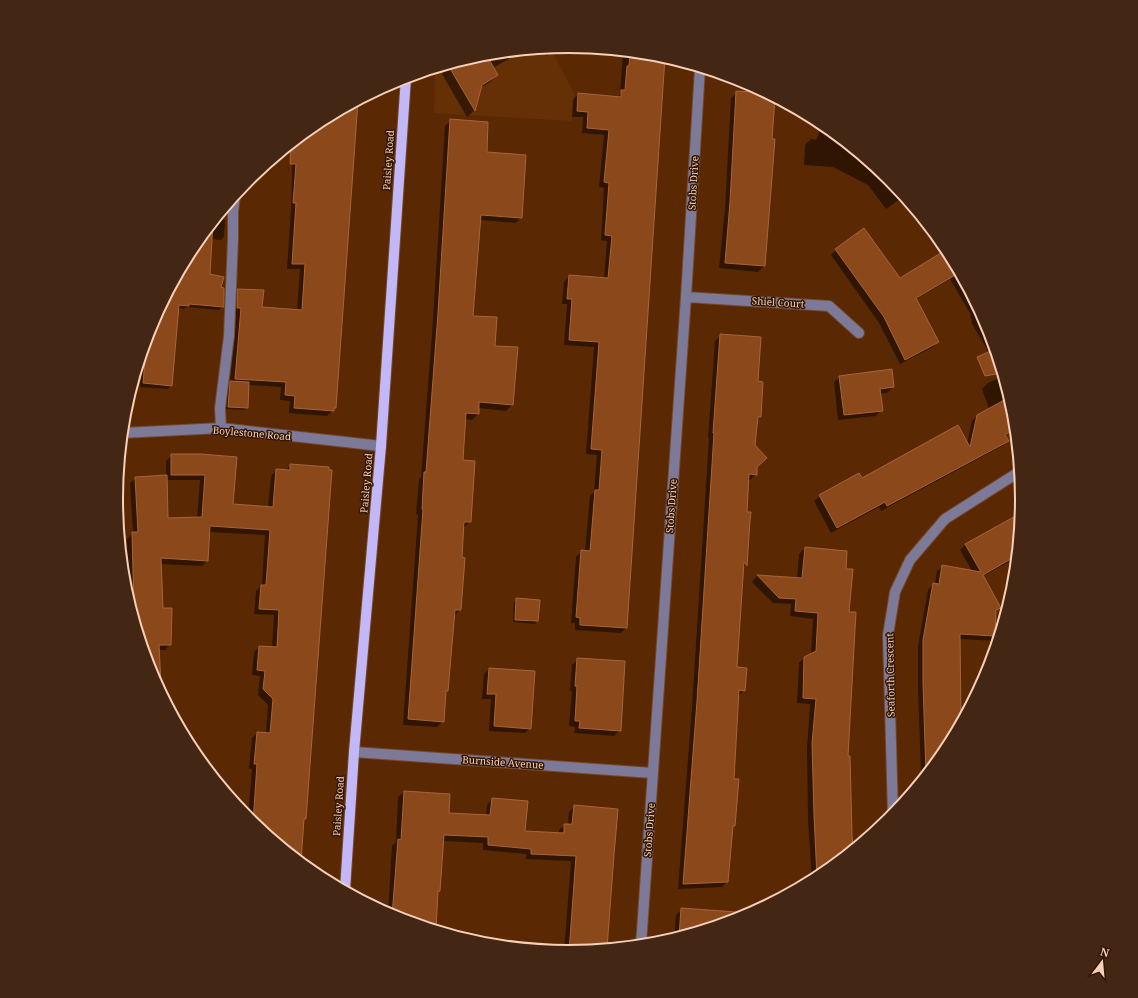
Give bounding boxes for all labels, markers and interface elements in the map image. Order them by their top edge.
street label: Paisley Road [379,129,397,191]
street label: Stobs Drive [685,156,701,210]
street label: Shiel Court [751,293,805,311]
street label: Boylestone Road [212,423,292,443]
street label: Paisley Road [356,452,376,514]
street label: Stobs Drive [662,478,680,534]
street label: Seaforth Crescent [882,632,898,717]
street label: Burnside Avenue [462,752,544,772]
street label: Paisley Road [329,775,347,837]
street label: Stobs Drive [640,802,658,858]
north arrow [1082,942,1122,982]
text: N [1099,944,1111,960]

